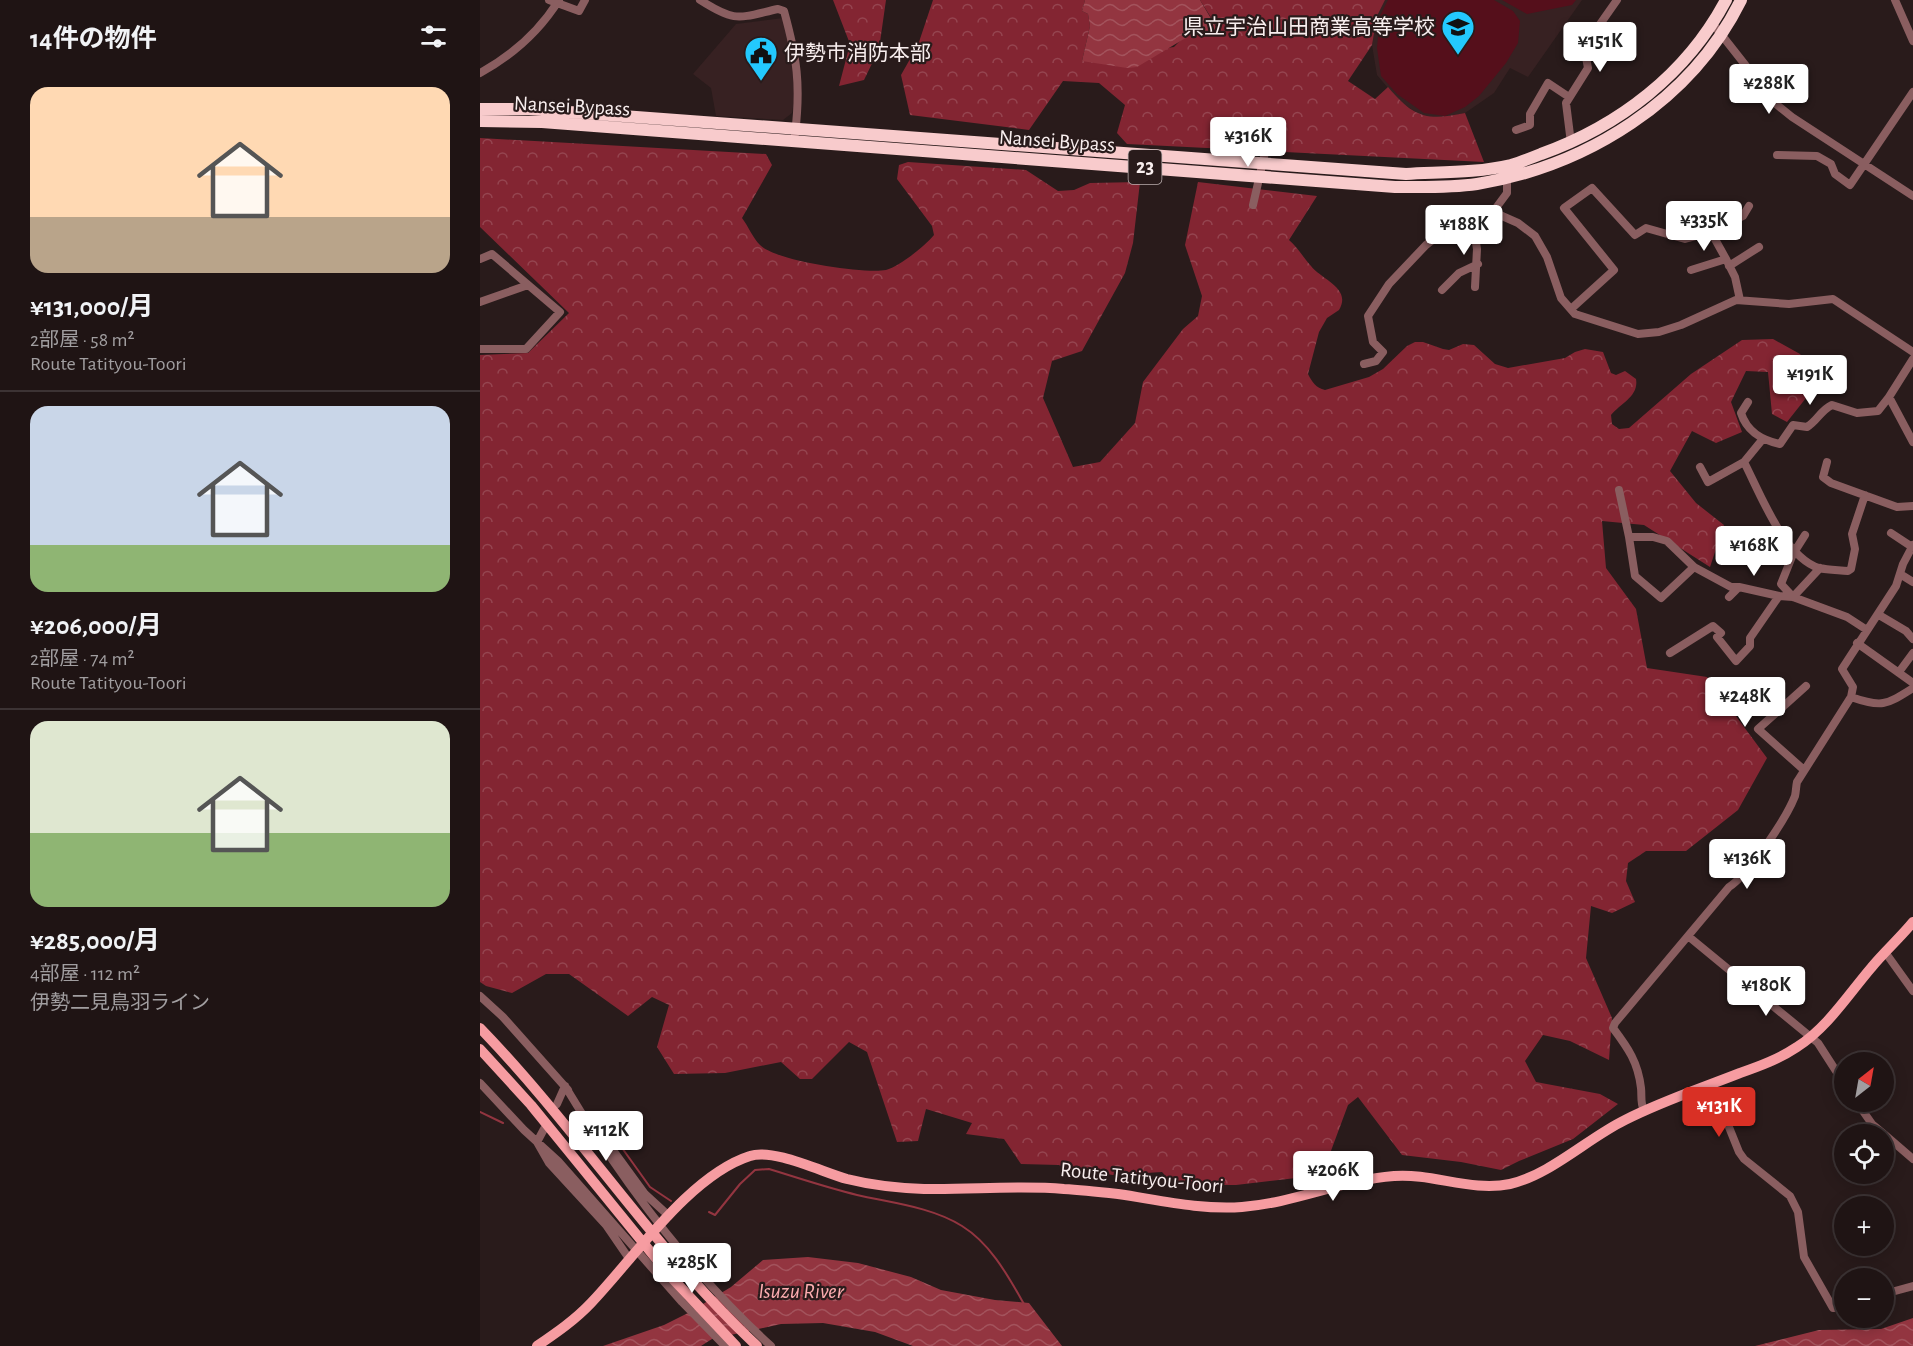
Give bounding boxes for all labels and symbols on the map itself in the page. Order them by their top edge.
school or university icon: 県立宇治山田商業高等学校 [1440,9,1476,56]
place label: 県立宇治山田商業高等学校 [1183,16,1435,38]
pin: ¥151K [1558,22,1642,73]
public building icon: 伊勢市消防本部 [743,35,779,82]
place label: 伊勢市消防本部 [784,42,931,64]
pin: ¥288K [1727,64,1811,115]
street label: Nansei Bypass [513,92,631,120]
pin: ¥316K [1206,117,1290,168]
street label: Nansei Bypass [998,126,1116,156]
road number: 23 [1128,150,1162,184]
pin: ¥335K [1662,201,1746,252]
pin: ¥188K [1422,205,1506,256]
pin: ¥191K [1768,355,1852,406]
pin: ¥168K [1712,526,1796,577]
pin: ¥248K [1703,677,1787,728]
pin: ¥136K [1705,839,1789,890]
pin: ¥180K [1724,966,1808,1017]
north arrow [1834,1052,1894,1112]
pin: ¥131K [1677,1087,1761,1138]
pin: ¥112K [564,1111,648,1162]
pin: ¥206K [1291,1151,1375,1202]
street label: Route Tatityou-Toori [1059,1159,1225,1197]
pin: ¥285K [650,1243,734,1294]
water label: Isuzu River [758,1280,845,1302]

